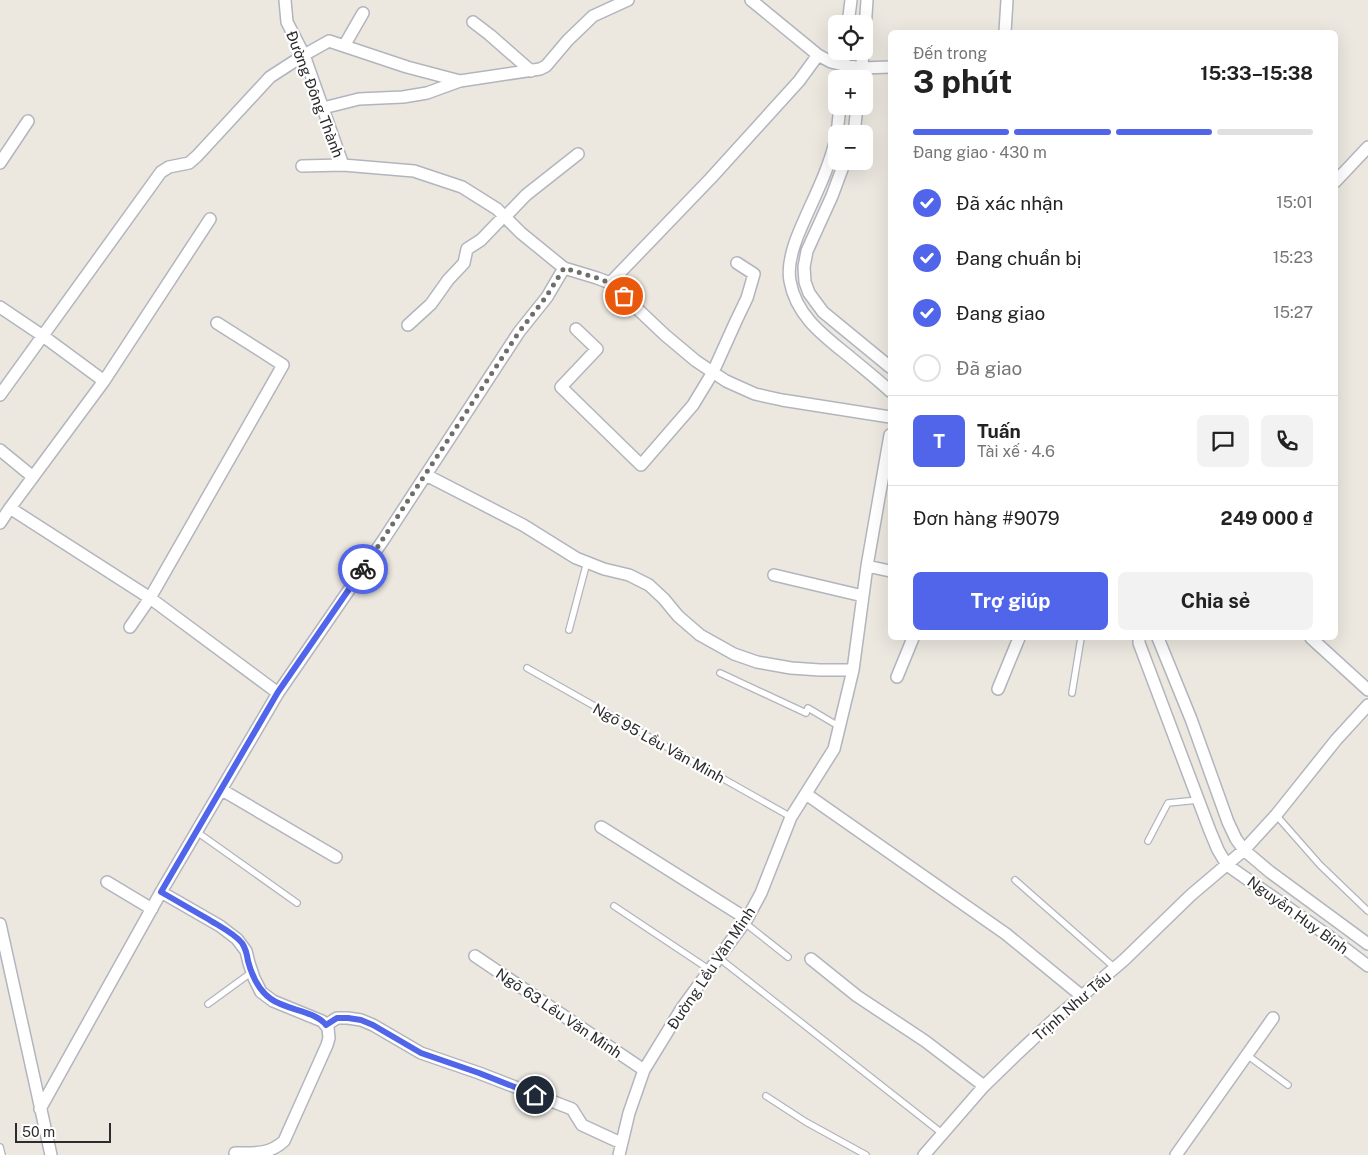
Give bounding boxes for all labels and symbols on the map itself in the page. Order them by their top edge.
street label: Đường Đông Thành [283,28,347,160]
pin [603,275,645,317]
courier [338,544,388,594]
street label: Ngõ 95 Lều Văn Minh [590,700,728,786]
street label: Nguyễn Huy Bính [1244,873,1352,957]
street label: Đường Lều Văn Minh [664,904,758,1032]
street label: Ngõ 63 Lều Văn Minh [493,965,625,1061]
street label: Trịnh Như Tấu [1030,968,1114,1044]
pin [514,1074,556,1116]
scale bar [15,1120,111,1143]

